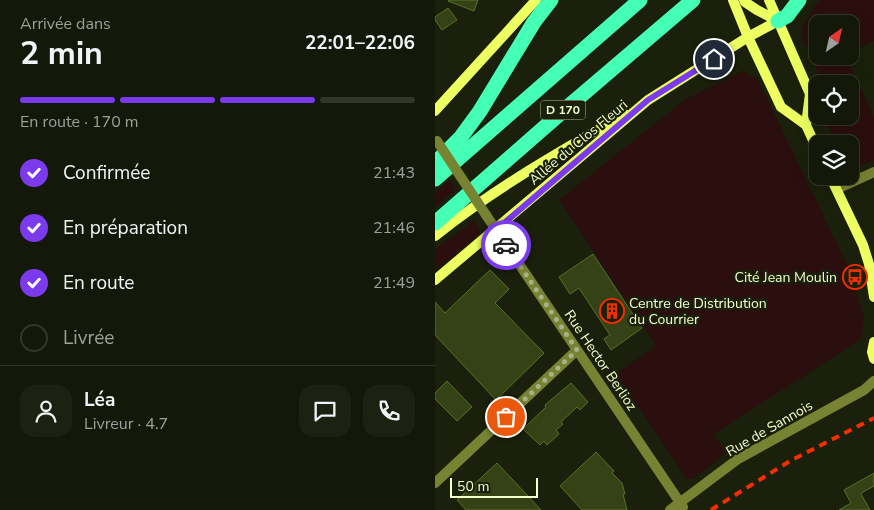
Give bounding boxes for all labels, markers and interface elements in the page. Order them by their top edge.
text: Arrivée dans [20,13,111,35]
north arrow [809,15,859,65]
map controls [809,15,859,185]
text: 22:01–22:06 [305,30,415,56]
text: 2 min [20,32,103,75]
pin [693,38,735,80]
icon: home [700,45,728,73]
button: locate [809,75,859,125]
street label: Allée du Clos Fleuri [525,95,632,189]
road number: D 170 [541,100,585,120]
text: En route · 170 m [20,111,139,133]
button: layers [809,135,859,185]
icon: check [20,159,48,187]
text: Confirmée [63,160,150,186]
text: 21:43 [373,162,415,184]
icon: check [20,214,48,242]
text: En préparation [63,215,188,241]
text: 21:46 [373,217,415,239]
courier [481,220,531,270]
icon: car [492,231,520,259]
bus stop icon: Cité Jean Moulin [842,264,868,290]
place label: Cité Jean Moulin [735,268,837,287]
icon: check [20,269,48,297]
text: En route [63,270,134,296]
text: 21:49 [373,272,415,294]
place label: Centre de Distribution du Courrier [629,294,767,329]
building icon: Centre de Distribution du Courrier [599,298,625,324]
street label: Rue Hector Berlioz [560,306,642,415]
text: Livrée [63,325,114,351]
button: person [20,385,72,437]
button: chat [299,385,351,437]
button: phone [363,385,415,437]
text: Léa [84,387,115,413]
pin [485,396,527,438]
street label: Rue de Sannois [722,396,816,461]
icon: bag [492,403,520,431]
text: Livreur · 4.7 [84,413,168,435]
scale bar [450,475,537,498]
text: 50 m [457,477,489,496]

